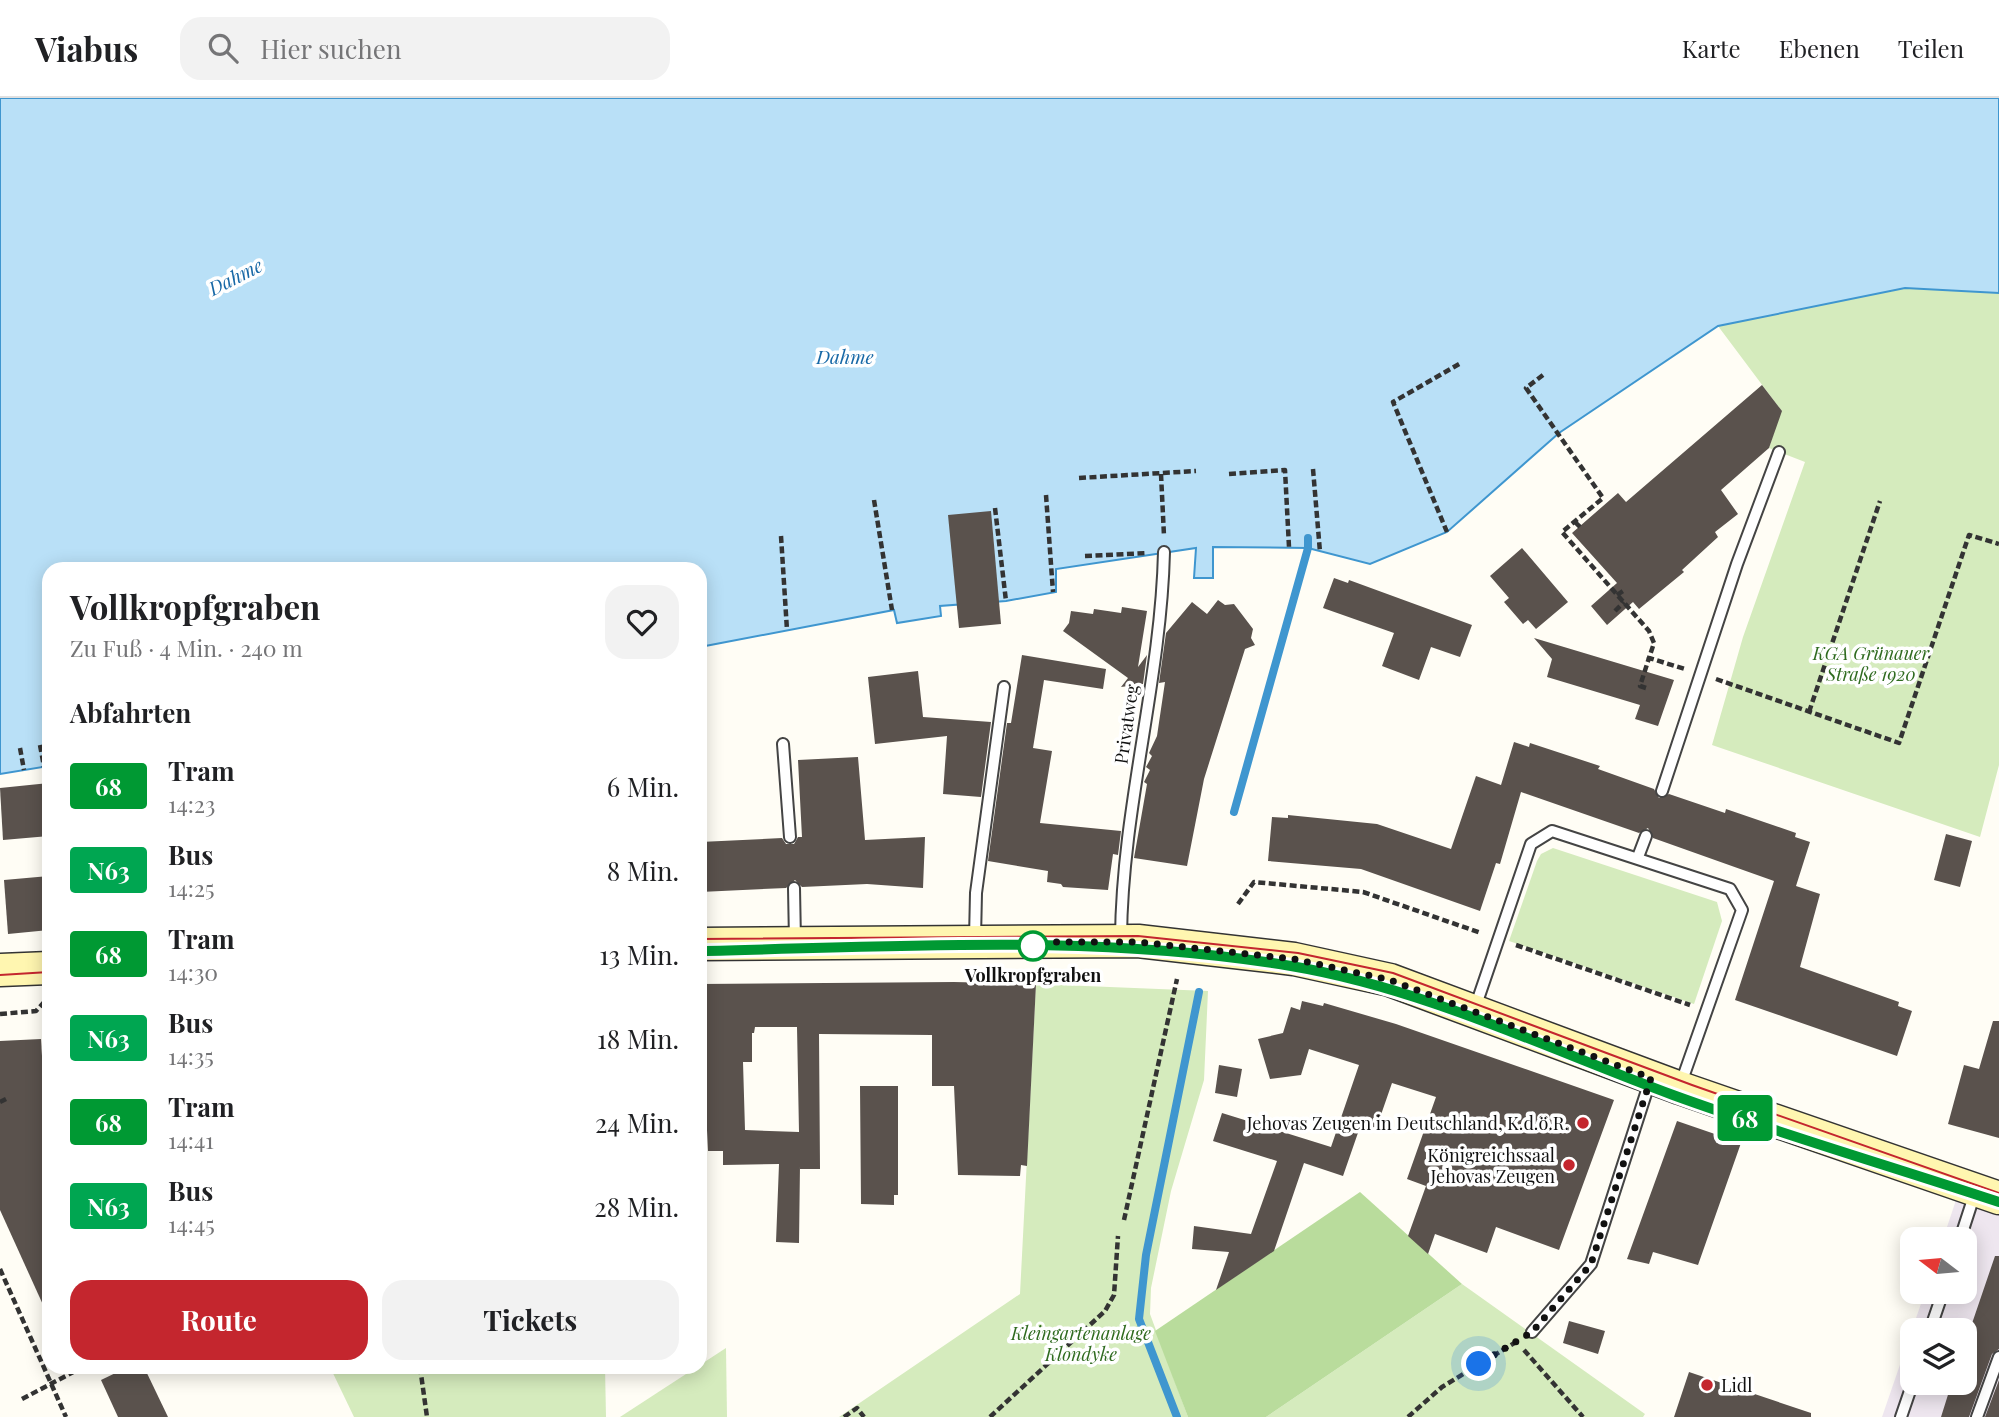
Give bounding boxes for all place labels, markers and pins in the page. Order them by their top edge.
marker: Vollkropfgraben [1018,931,1048,961]
place label: Vollkropfgraben [964,963,1101,987]
place label: Jehovas Zeugen in Deutschland, K.d.ö.R. [1246,1111,1569,1135]
marker: Jehovas Zeugen in Deutschland, K.d.ö.R. [1575,1115,1591,1131]
place label: Königreichssaal Jehovas Zeugen [1427,1143,1555,1188]
marker: Königreichssaal Jehovas Zeugen [1561,1157,1577,1173]
place label: Lidl [1721,1373,1752,1397]
marker: Lidl [1699,1377,1715,1393]

